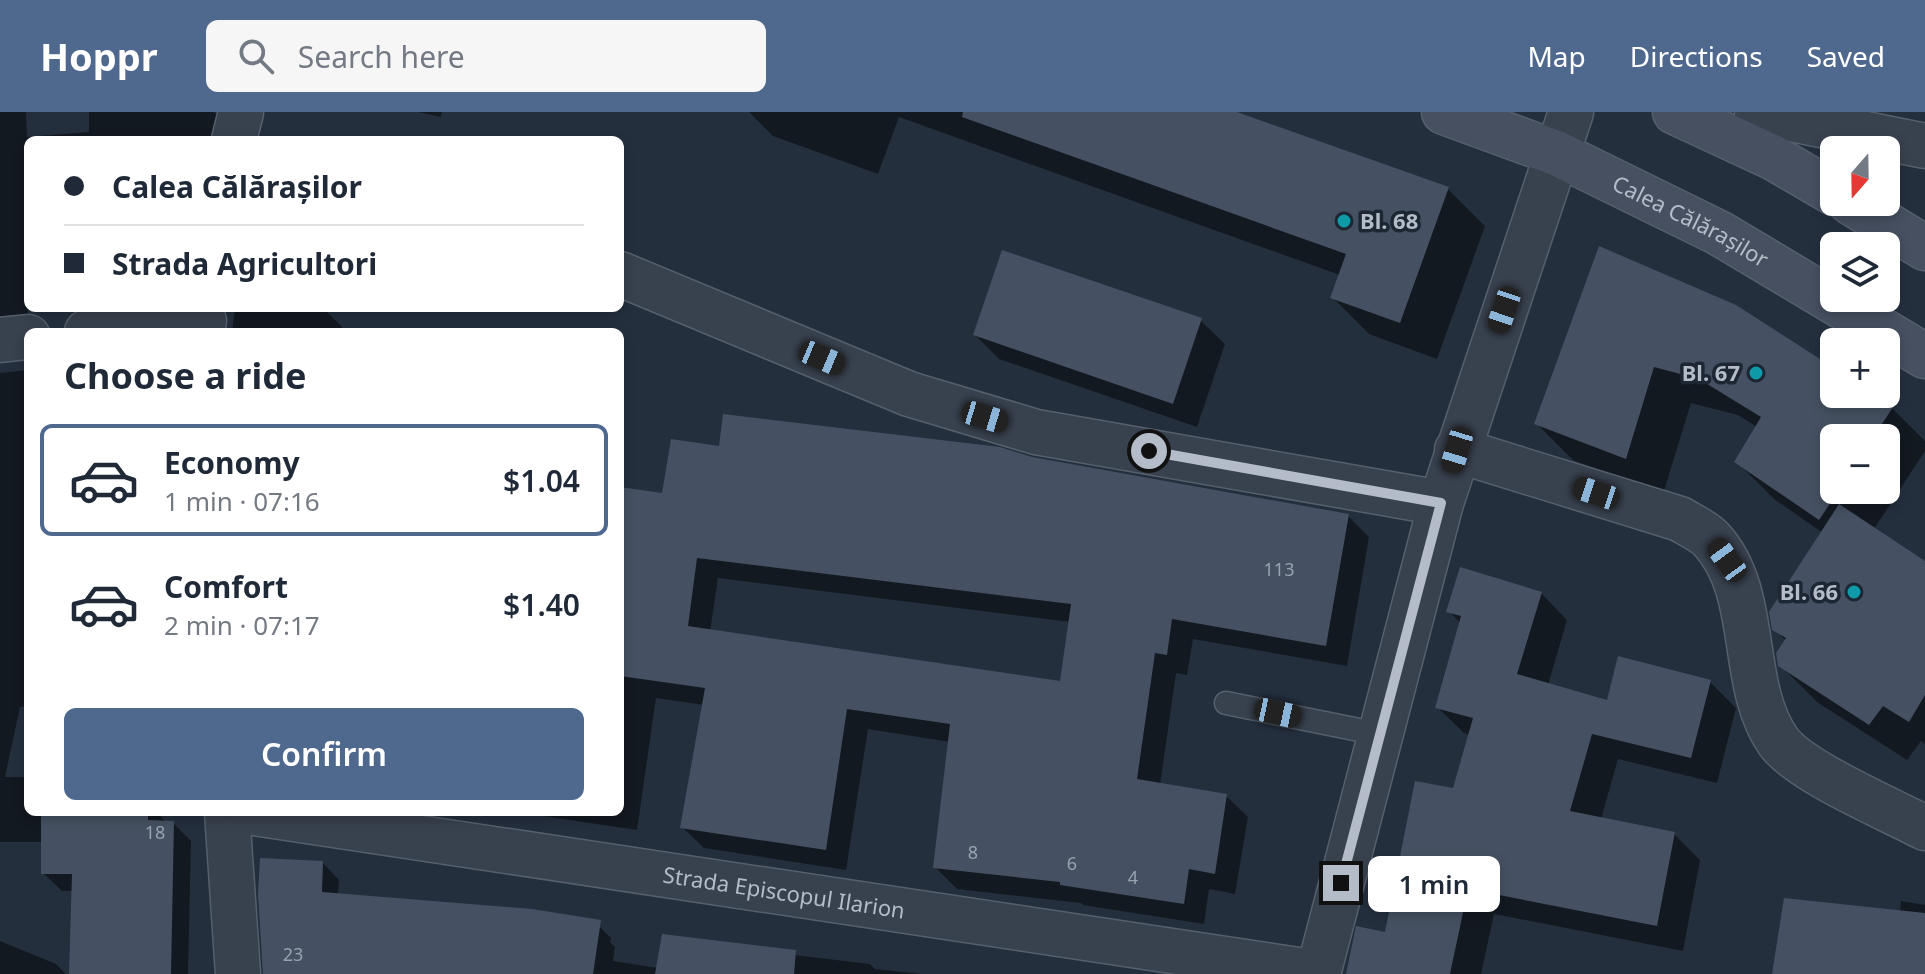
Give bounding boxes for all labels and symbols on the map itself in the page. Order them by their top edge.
north arrow [1820,136,1900,216]
street label: Calea Călărașilor [1608,167,1775,273]
place label: Bl. 68 [1360,205,1418,235]
marker: Bl. 68 [1335,212,1353,230]
car [1485,283,1523,337]
car [795,338,849,378]
place label: Bl. 67 [1682,357,1740,387]
marker: Bl. 67 [1747,364,1765,382]
car [959,399,1011,435]
car [1439,424,1475,476]
route start [1131,433,1167,469]
car [1569,474,1623,512]
car [1703,534,1751,586]
house number: 113 [1264,557,1294,581]
place label: Bl. 66 [1780,576,1838,606]
marker: Bl. 66 [1845,583,1863,601]
car [1252,696,1304,730]
house number: 18 [145,820,165,844]
house number: 8 [968,840,978,864]
house number: 6 [1067,851,1077,875]
callout: 1 min [1369,855,1501,911]
street label: Strada Episcopul Ilarion [661,859,907,925]
house number: 4 [1128,865,1138,889]
route end [1323,865,1359,901]
house number: 23 [283,942,303,966]

